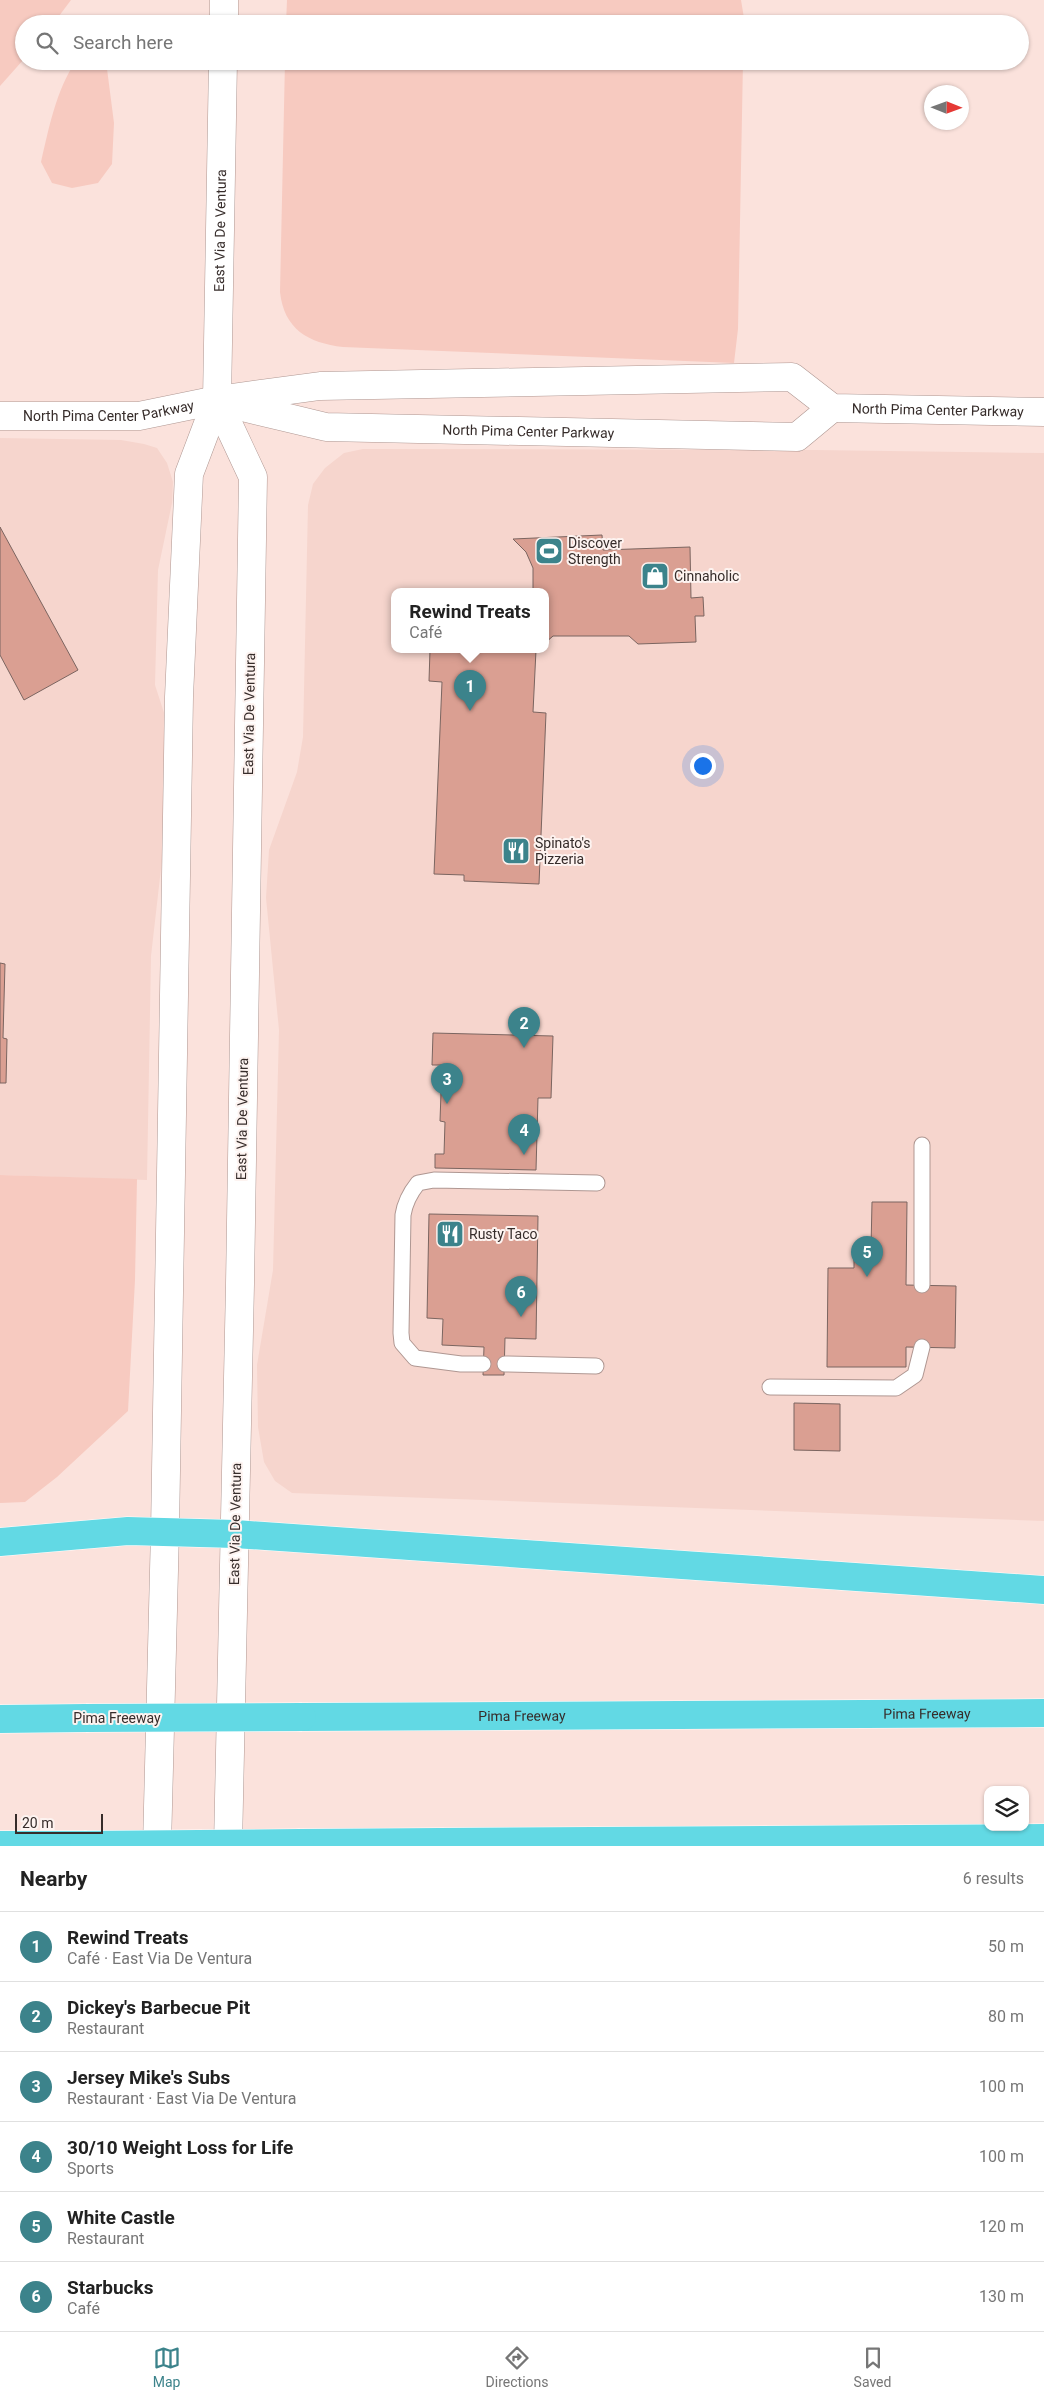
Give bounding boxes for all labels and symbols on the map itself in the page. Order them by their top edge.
north arrow [924,85,969,130]
street label: East Via De Ventura [211,169,229,292]
street label: North Pima Center Parkway [23,397,196,424]
street label: North Pima Center Parkway [852,400,1024,420]
street label: North Pima Center Parkway [442,421,615,441]
place label: Discover Strength [568,535,622,567]
sports icon: Discover Strength [534,536,564,566]
shop icon: Cinnaholic [640,561,670,591]
place label: Cinnaholic [674,568,739,584]
street label: East Via De Ventura [240,653,258,775]
pin: 1 [454,670,486,711]
your location [690,753,716,779]
place label: Spinato's Pizzeria [535,835,591,867]
restaurant icon: Spinato's Pizzeria [501,836,531,866]
pin: 2 [508,1007,540,1048]
street label: East Via De Ventura [233,1058,251,1180]
pin: 3 [431,1063,463,1104]
pin: 4 [508,1114,540,1155]
restaurant icon: Rusty Taco [435,1219,465,1249]
place label: Rusty Taco [469,1226,537,1242]
pin: 5 [851,1236,883,1277]
pin: 6 [505,1276,537,1317]
street label: East Via De Ventura [226,1463,244,1585]
street label: Pima Freeway [883,1705,971,1722]
street label: Pima Freeway [478,1708,566,1724]
street label: Pima Freeway [73,1710,161,1726]
scale bar [15,1811,102,1834]

